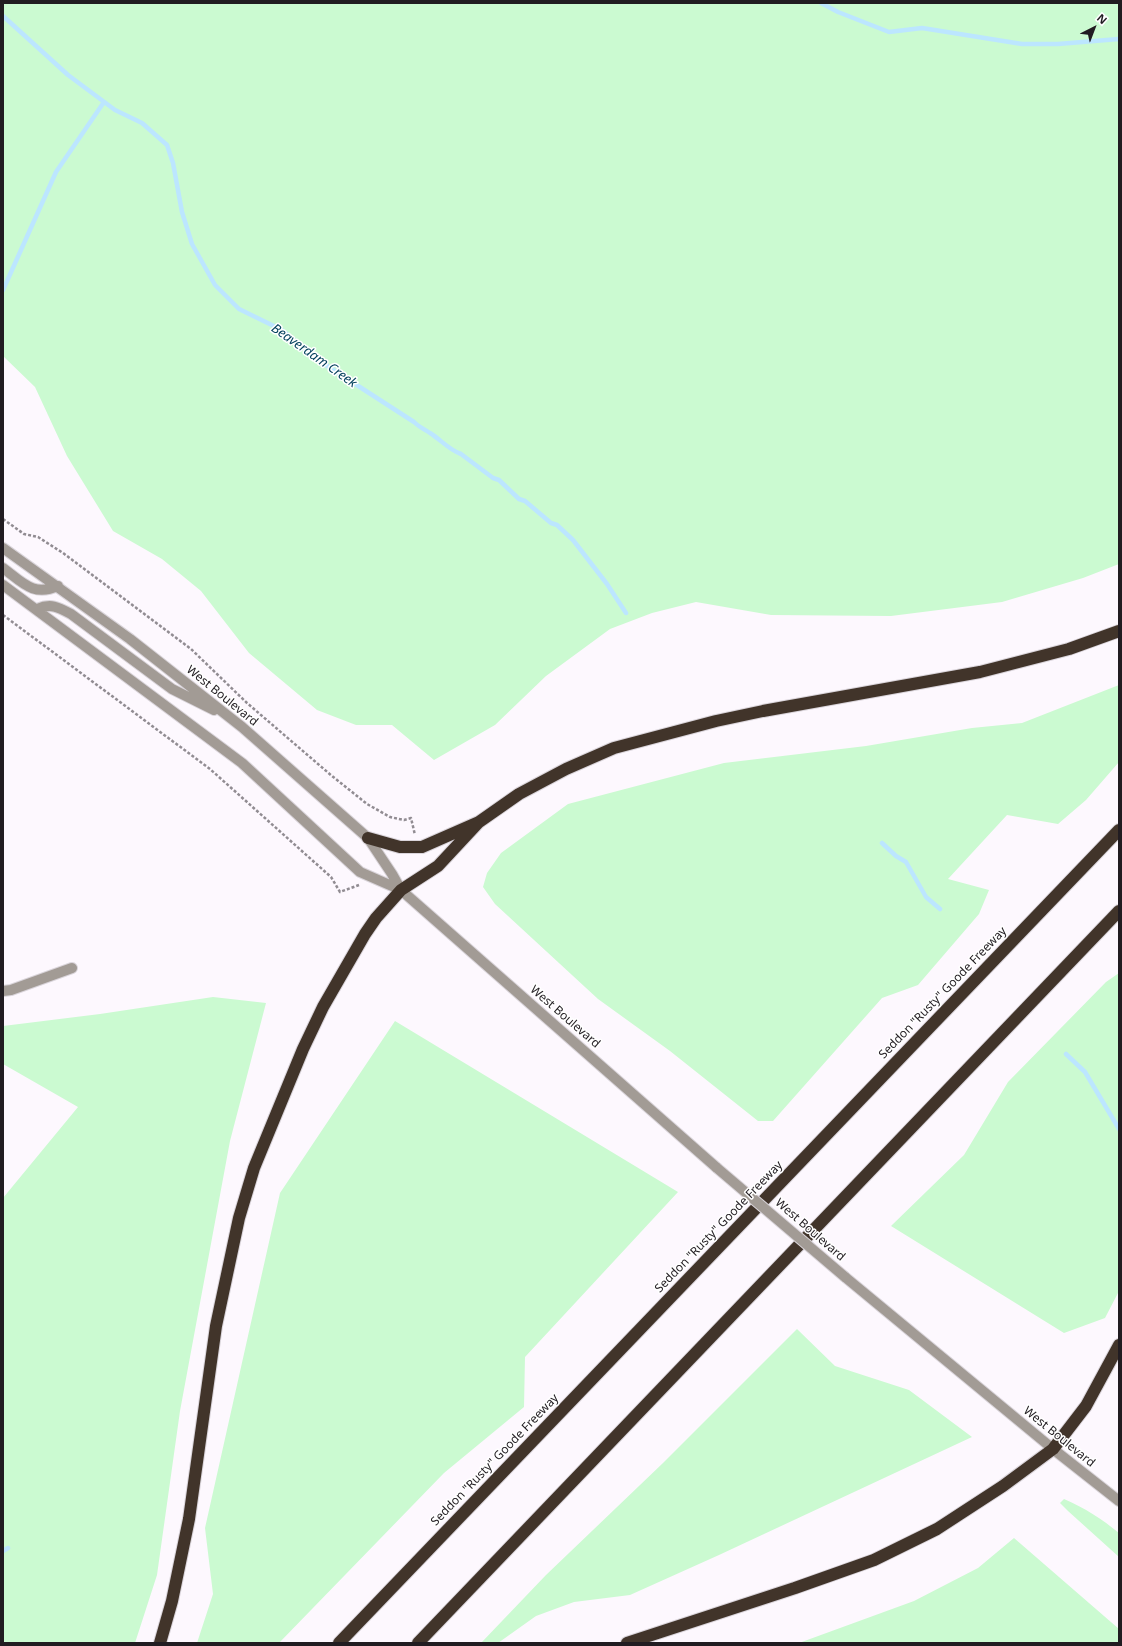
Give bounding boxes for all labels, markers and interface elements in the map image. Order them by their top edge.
north arrow [1074,8,1114,48]
text: N [1094,10,1111,27]
water label: Beaverdam Creek [268,321,360,391]
street label: West Boulevard [183,663,261,729]
street label: Seddon "Rusty" Goode Freeway [876,924,1010,1062]
street label: West Boulevard [527,983,603,1051]
street label: Seddon "Rusty" Goode Freeway [652,1158,786,1296]
street label: West Boulevard [772,1196,848,1264]
street label: Seddon "Rusty" Goode Freeway [428,1391,562,1529]
street label: West Boulevard [1020,1404,1098,1470]

